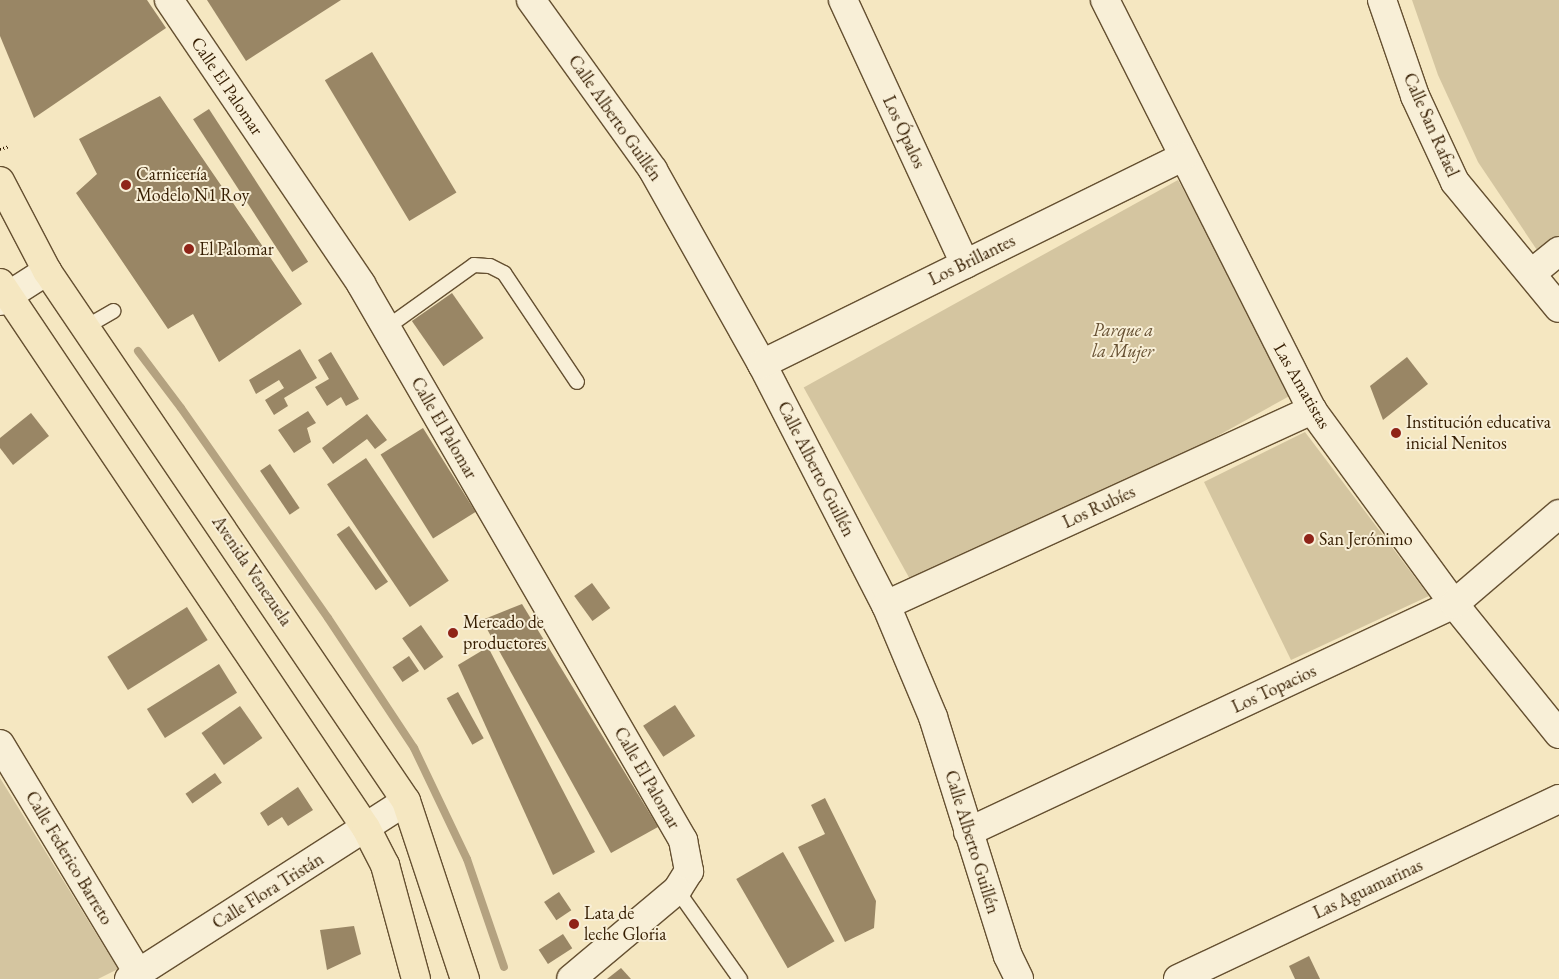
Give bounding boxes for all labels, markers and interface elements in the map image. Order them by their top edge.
street label: Calle El Palomar [186,33,268,139]
street label: Calle Alberto Guillén [564,51,666,185]
street label: Calle San Rafael [1398,70,1464,180]
street label: Los Ópalos [878,92,930,172]
place label: Carnicería Modelo N1 Roy [136,164,249,206]
marker: Carnicería Modelo N1 Roy [120,179,132,191]
street label: Los Brillantes [925,230,1019,290]
place label: El Palomar [199,238,274,260]
marker: El Palomar [183,243,195,255]
park label: Parque a la Mujer [1092,320,1154,362]
street label: Las Amatistas [1269,339,1335,433]
street label: Calle El Palomar [406,373,482,483]
street label: Calle Alberto Guillén [773,398,859,540]
place label: Institución educativa inicial Nenitos [1406,412,1551,454]
marker: Institución educativa inicial Nenitos [1390,427,1402,439]
street label: Los Rubíes [1059,481,1139,533]
street label: Avenida Venezuela [207,512,297,630]
place label: San Jerónimo [1319,528,1413,550]
marker: San Jerónimo [1303,533,1315,545]
place label: Mercado de productores [463,612,547,654]
marker: Mercado de productores [447,627,459,639]
street label: Los Topacios [1228,660,1320,718]
street label: Calle El Palomar [609,723,685,833]
street label: Calle Alberto Guillén [940,768,1004,916]
street label: Calle Federico Barreto [21,787,117,929]
street label: Calle Flora Tristán [208,848,328,934]
street label: Las Aguamarinas [1310,854,1426,924]
place label: Lata de leche Gloria [584,903,666,946]
marker: Lata de leche Gloria [568,918,580,930]

